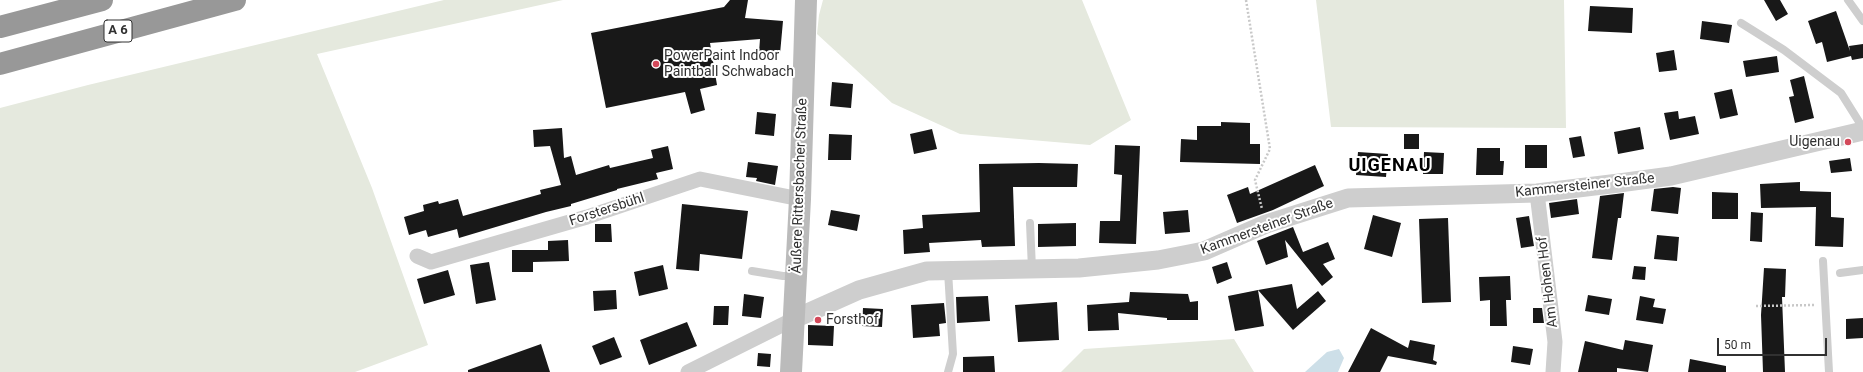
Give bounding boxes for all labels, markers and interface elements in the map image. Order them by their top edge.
road number: A 6 [104,20,132,42]
place label: PowerPaint Indoor Paintball Schwabach [664,48,794,80]
marker: PowerPaint Indoor Paintball Schwabach [651,59,661,69]
street label: Äußere Rittersbacher Straße [789,98,811,274]
place label: Uigenau [1789,134,1840,150]
marker: Uigenau [1843,137,1853,147]
district label: UIGENAU [1348,155,1432,177]
street label: Kammersteiner Straße [1515,170,1655,202]
street label: Forstersbühl [567,190,647,230]
street label: Kammersteiner Straße [1198,195,1336,259]
street label: Am Hohen Hof [1534,235,1562,329]
place label: Forsthof [826,312,879,328]
marker: Forsthof [813,315,823,325]
scale bar [1719,330,1829,356]
text: 50 m [1724,338,1751,352]

